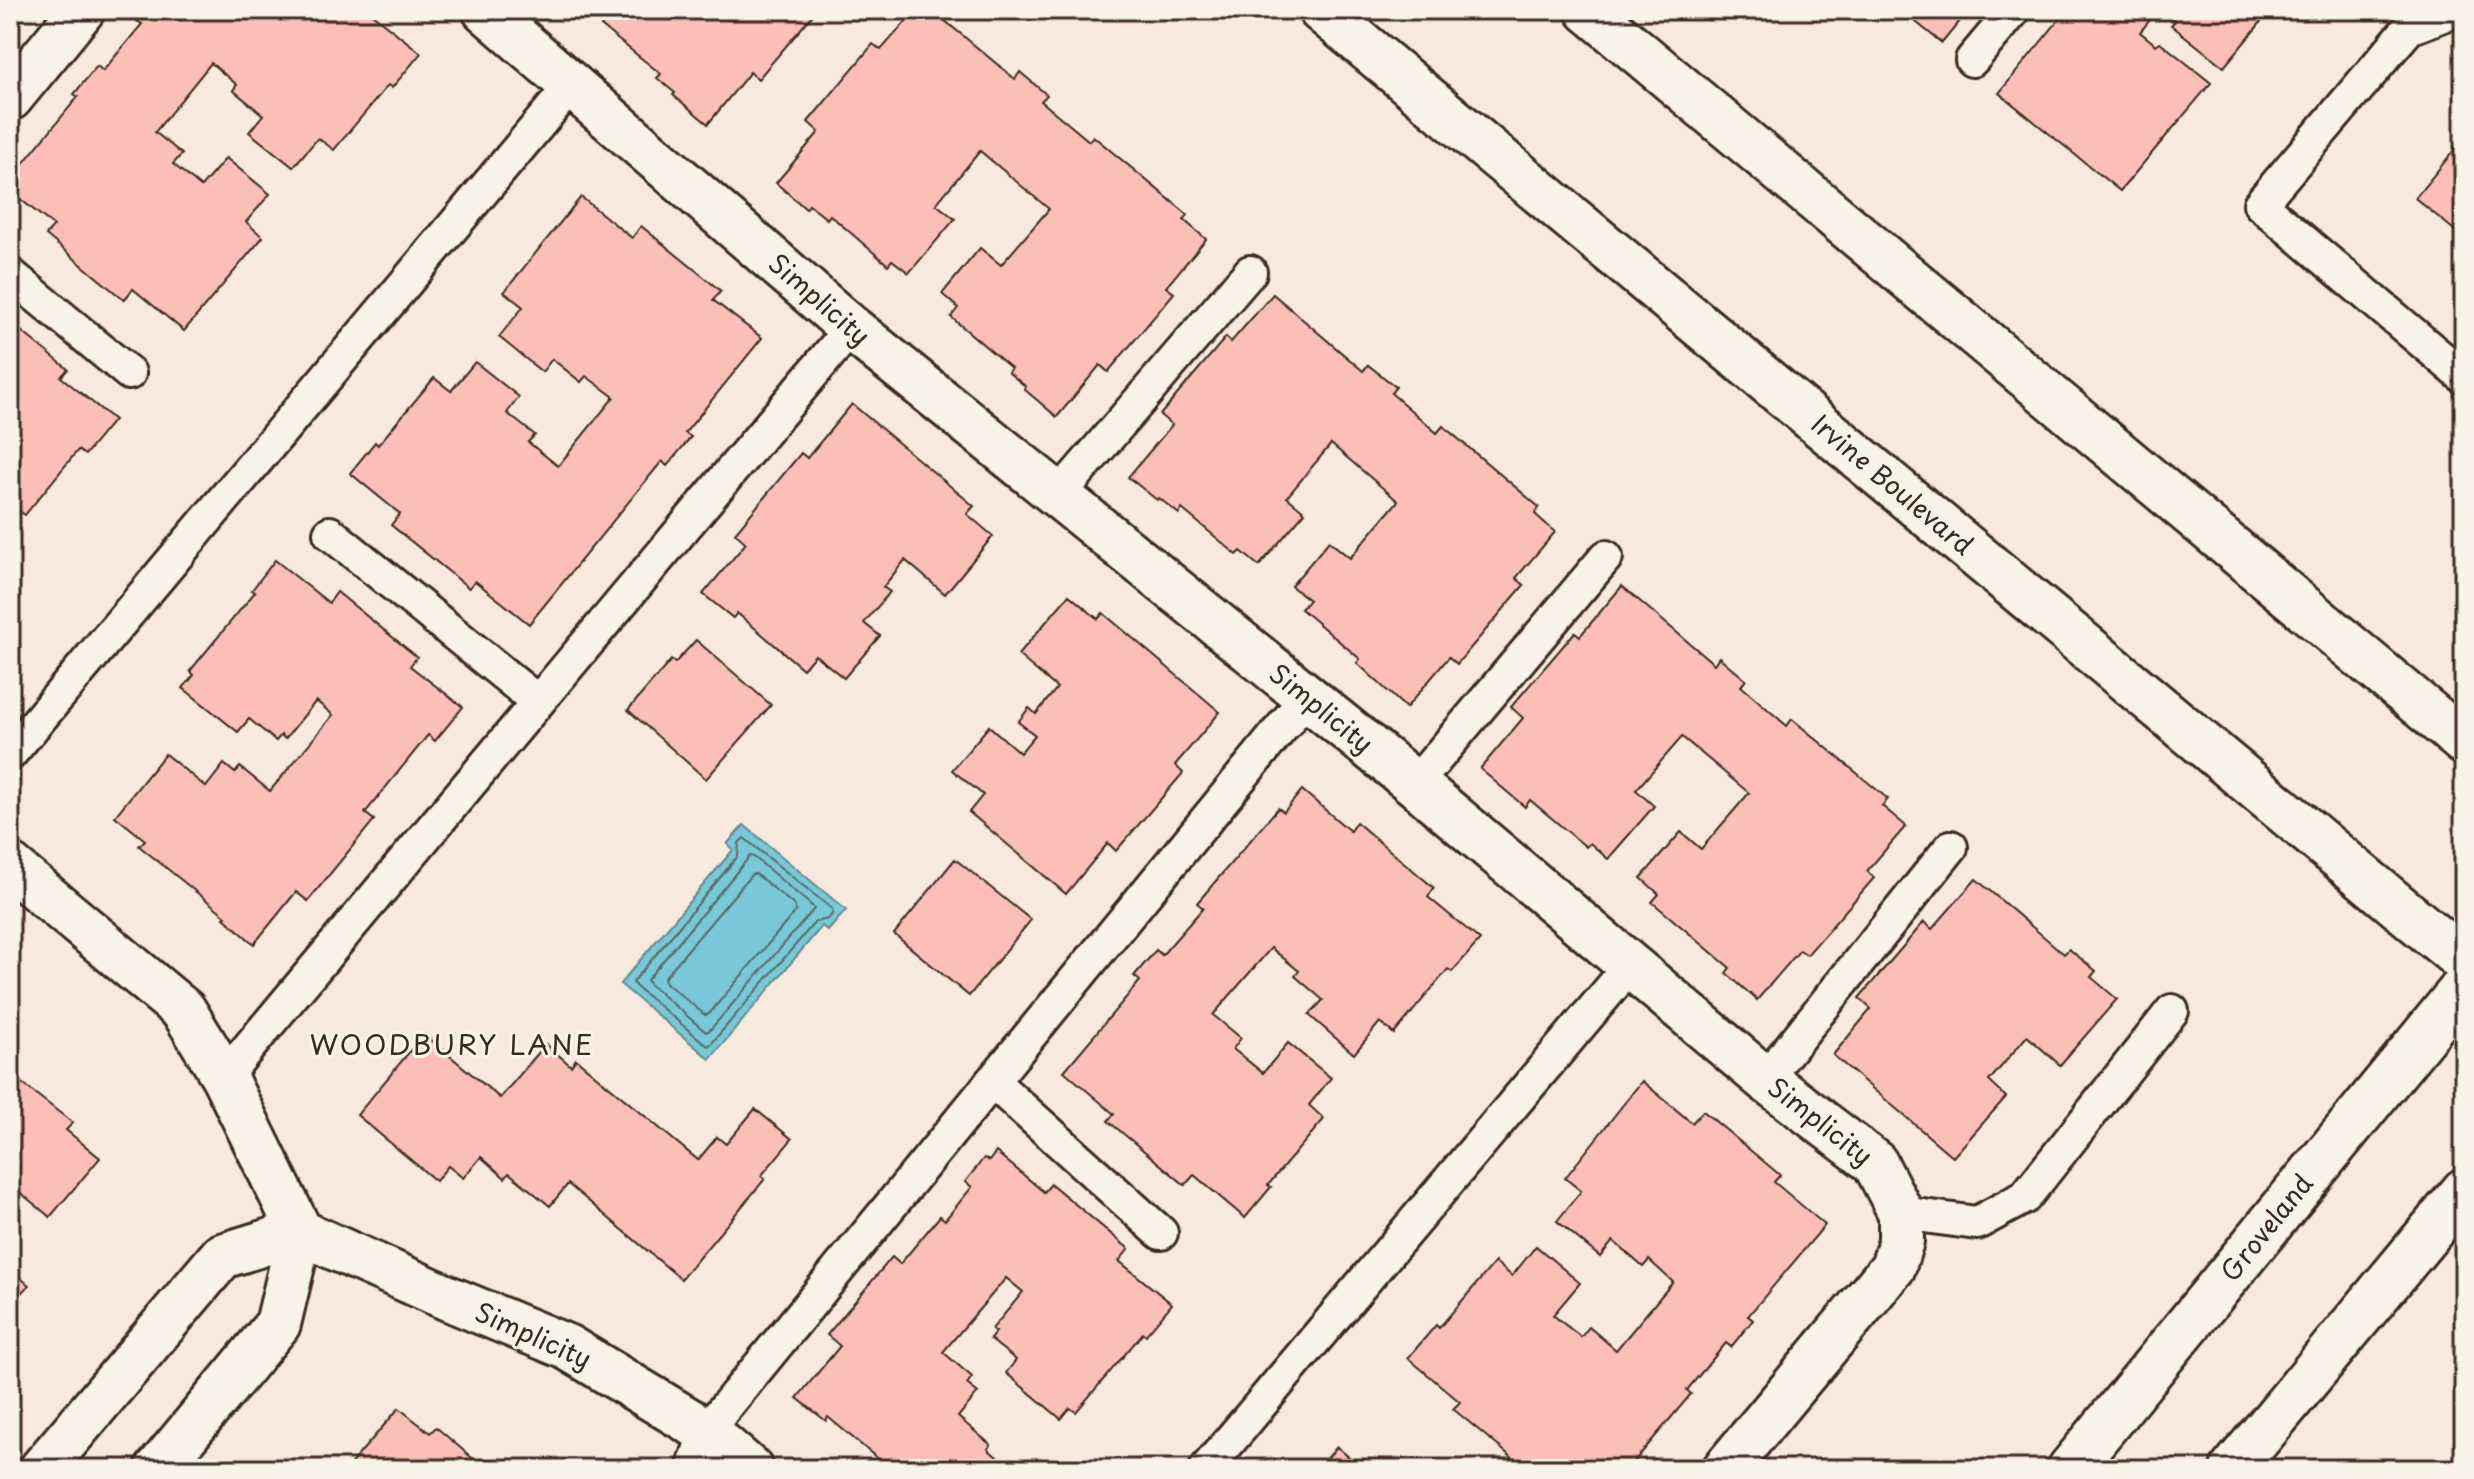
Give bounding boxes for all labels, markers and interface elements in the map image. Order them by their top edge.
street label: Simplicity [761,244,879,354]
street label: Irvine Boulevard [1803,404,1983,563]
street label: Simplicity [1262,654,1382,762]
district label: WOODBURY LANE [310,1022,594,1065]
street label: Simplicity [1760,1067,1882,1174]
street label: Groveland [2210,1165,2321,1289]
street label: Simplicity [469,1292,598,1378]

